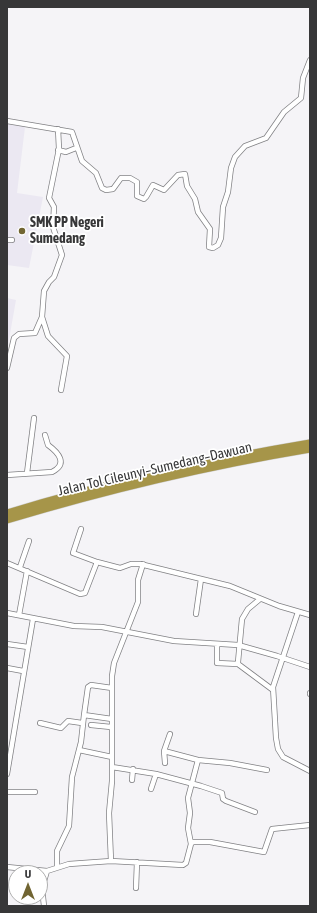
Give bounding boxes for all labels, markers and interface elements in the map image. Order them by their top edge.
place label: SMK PP Negeri Sumedang [30,215,104,248]
marker: SMK PP Negeri Sumedang [17,226,27,236]
street label: Jalan Tol Cileunyi–Sumedang–Dawuan [56,439,254,499]
north arrow [8,865,48,905]
text: U [25,868,31,880]

